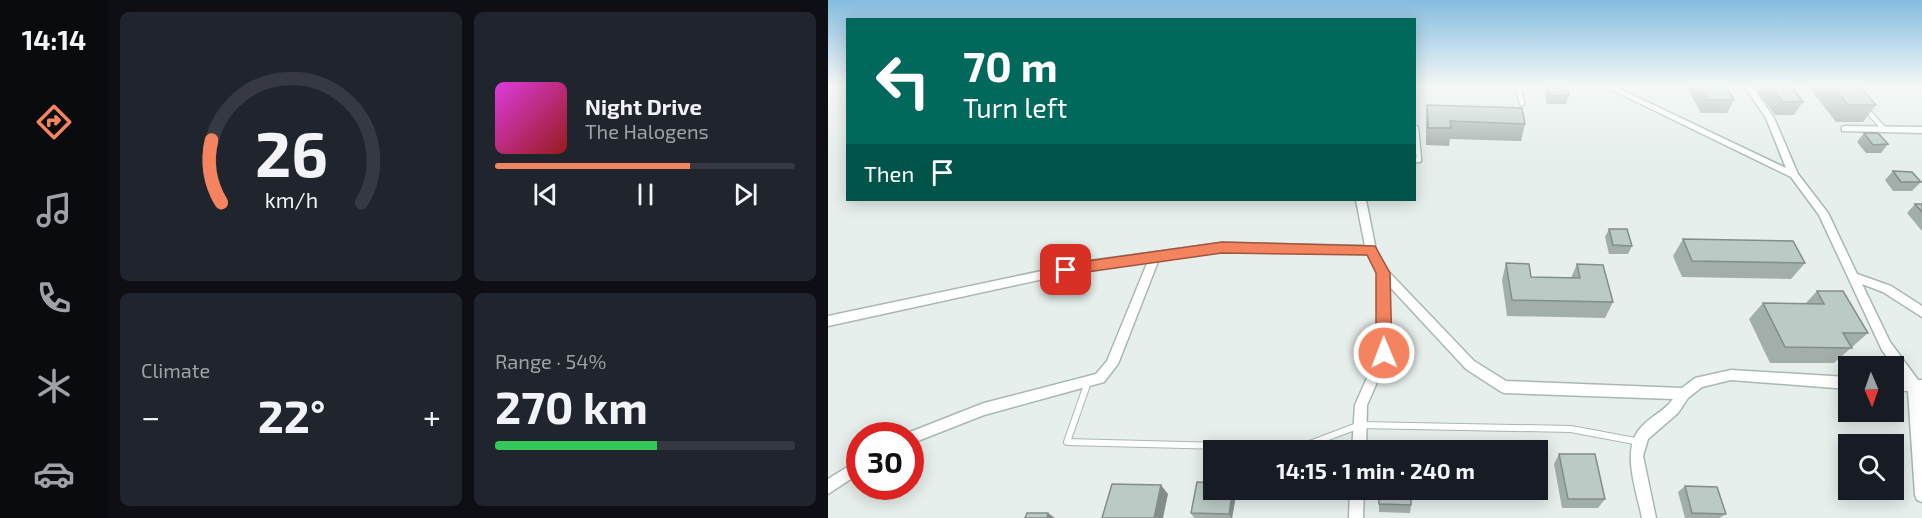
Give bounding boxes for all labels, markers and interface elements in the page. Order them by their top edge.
text: 14:14 [22,23,86,55]
text: 70 m [963,40,1058,90]
icon: left [864,42,942,120]
text: Turn left [963,91,1067,123]
text: Night Drive [585,93,702,119]
icon: directions [33,101,75,143]
text: 26 [254,116,328,191]
text: The Halogens [585,119,709,143]
icon: arrive [926,156,959,189]
text: Then [864,160,914,186]
icon: previous [529,178,562,211]
icon: pause [629,178,662,211]
icon: next [729,178,762,211]
text: km/h [264,188,318,213]
icon: music [33,189,75,231]
pin [1040,244,1091,295]
icon: arrive [1049,253,1082,286]
icon: phone [33,277,75,319]
position arrow [1352,321,1416,385]
text: Range · 54% [495,349,606,373]
north arrow [1838,356,1904,422]
map controls [1838,356,1904,500]
text: Climate [141,358,210,382]
icon: climate [33,365,75,407]
text: 270 km [495,379,648,433]
text: 22° [258,388,325,442]
text: − [141,396,160,436]
text: + [423,396,441,436]
speed limit sign: 30 [846,422,924,500]
button: search [1838,434,1904,500]
icon: car [33,453,75,495]
text: 14:15 · 1 min · 240 m [1276,457,1475,483]

